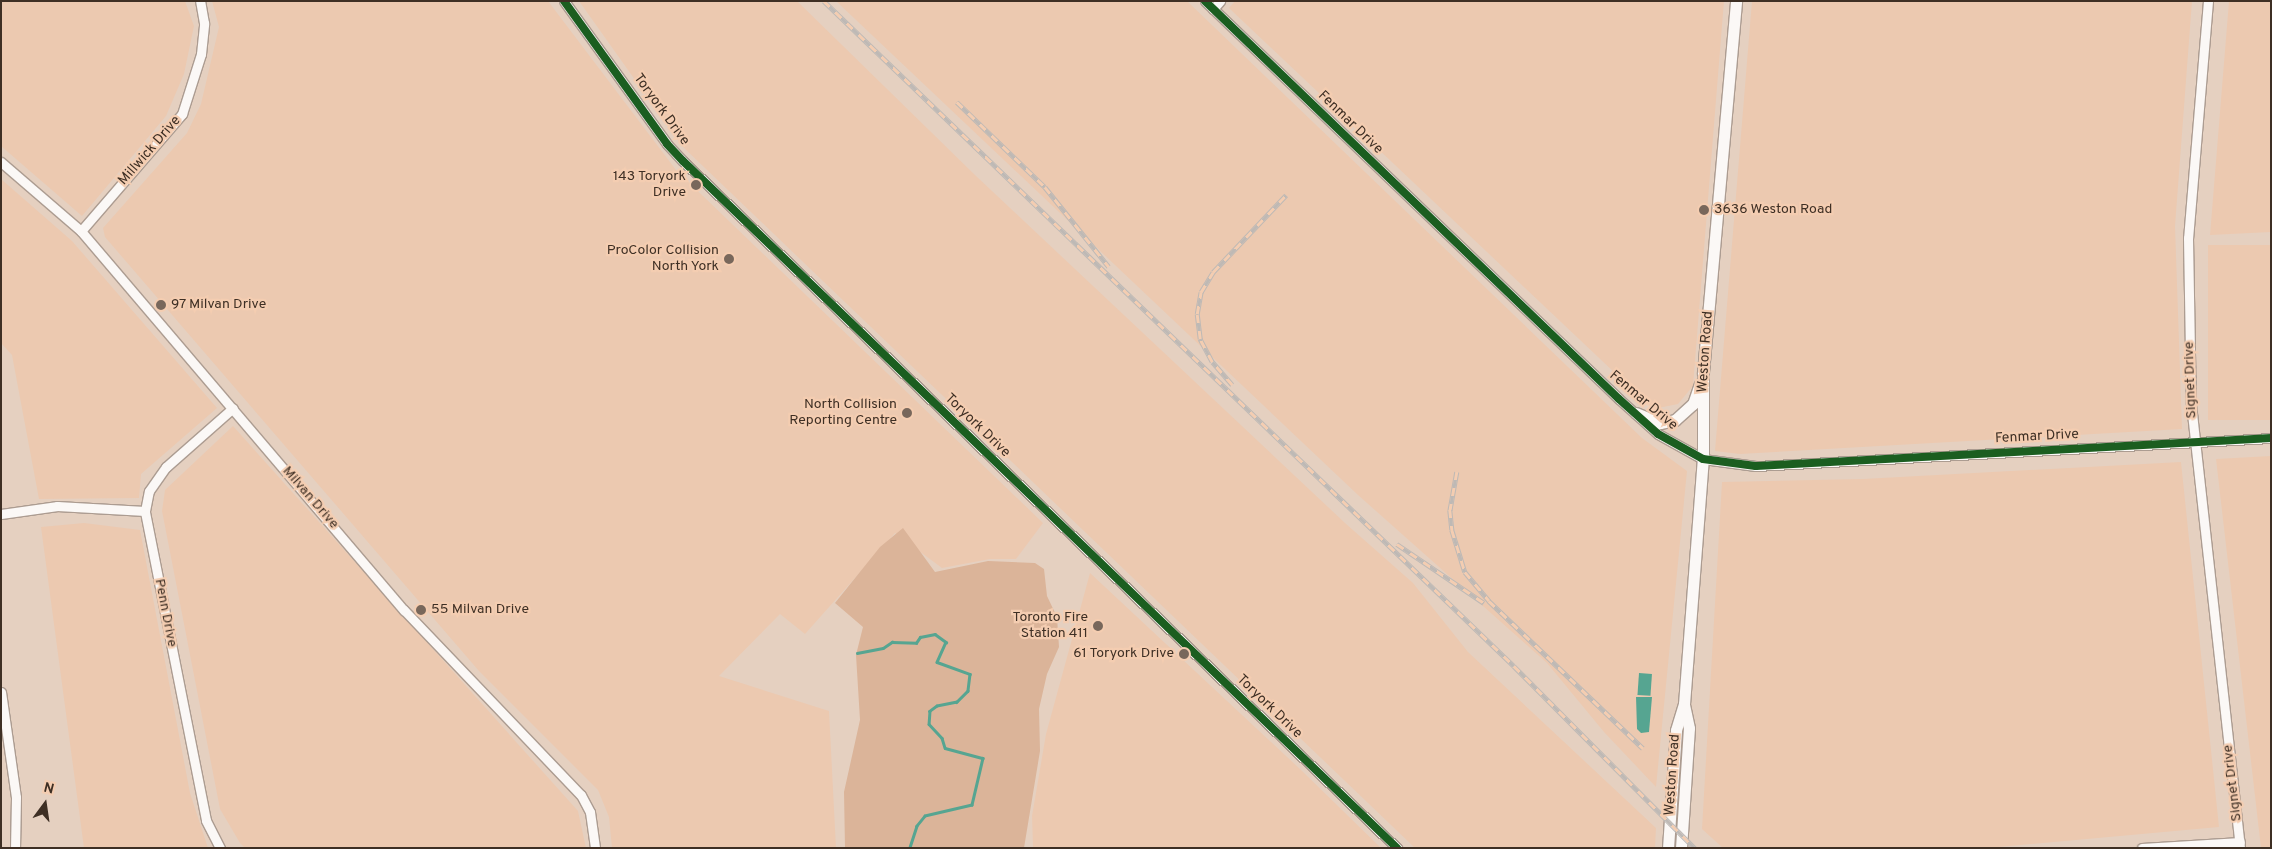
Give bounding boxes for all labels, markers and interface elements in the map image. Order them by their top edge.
street label: Toryork Drive [629,71,693,149]
street label: Fenmar Drive [1314,88,1386,158]
street label: Millwick Drive [115,113,185,189]
place label: 143 Toryork Drive [613,169,686,202]
marker: 143 Toryork Drive [690,179,702,191]
place label: 3636 Weston Road [1714,202,1833,218]
marker: 3636 Weston Road [1698,204,1710,216]
place label: ProColor Collision North York [607,243,719,276]
marker: ProColor Collision North York [723,253,735,265]
place label: 97 Milvan Drive [171,297,267,313]
marker: 97 Milvan Drive [155,299,167,311]
street label: Weston Road [1695,311,1717,393]
street label: Signet Drive [2181,341,2201,419]
street label: Fenmar Drive [1605,368,1681,434]
street label: Toryork Drive [941,391,1013,461]
place label: North Collision Reporting Centre [789,397,897,430]
marker: North Collision Reporting Centre [901,407,913,419]
street label: Fenmar Drive [1995,426,2079,448]
street label: Milvan Drive [278,463,342,533]
street label: Penn Drive [150,578,180,648]
place label: 55 Milvan Drive [431,602,529,618]
marker: 55 Milvan Drive [415,604,427,616]
place label: Toronto Fire Station 411 [1013,610,1088,642]
marker: Toronto Fire Station 411 [1092,620,1104,632]
place label: 61 Toryork Drive [1073,646,1174,662]
marker: 61 Toryork Drive [1178,648,1190,660]
street label: Toryork Drive [1233,672,1305,742]
street label: Weston Road [1662,734,1684,816]
street label: Signet Drive [2220,744,2246,822]
north arrow [20,779,70,829]
text: N [42,779,56,798]

